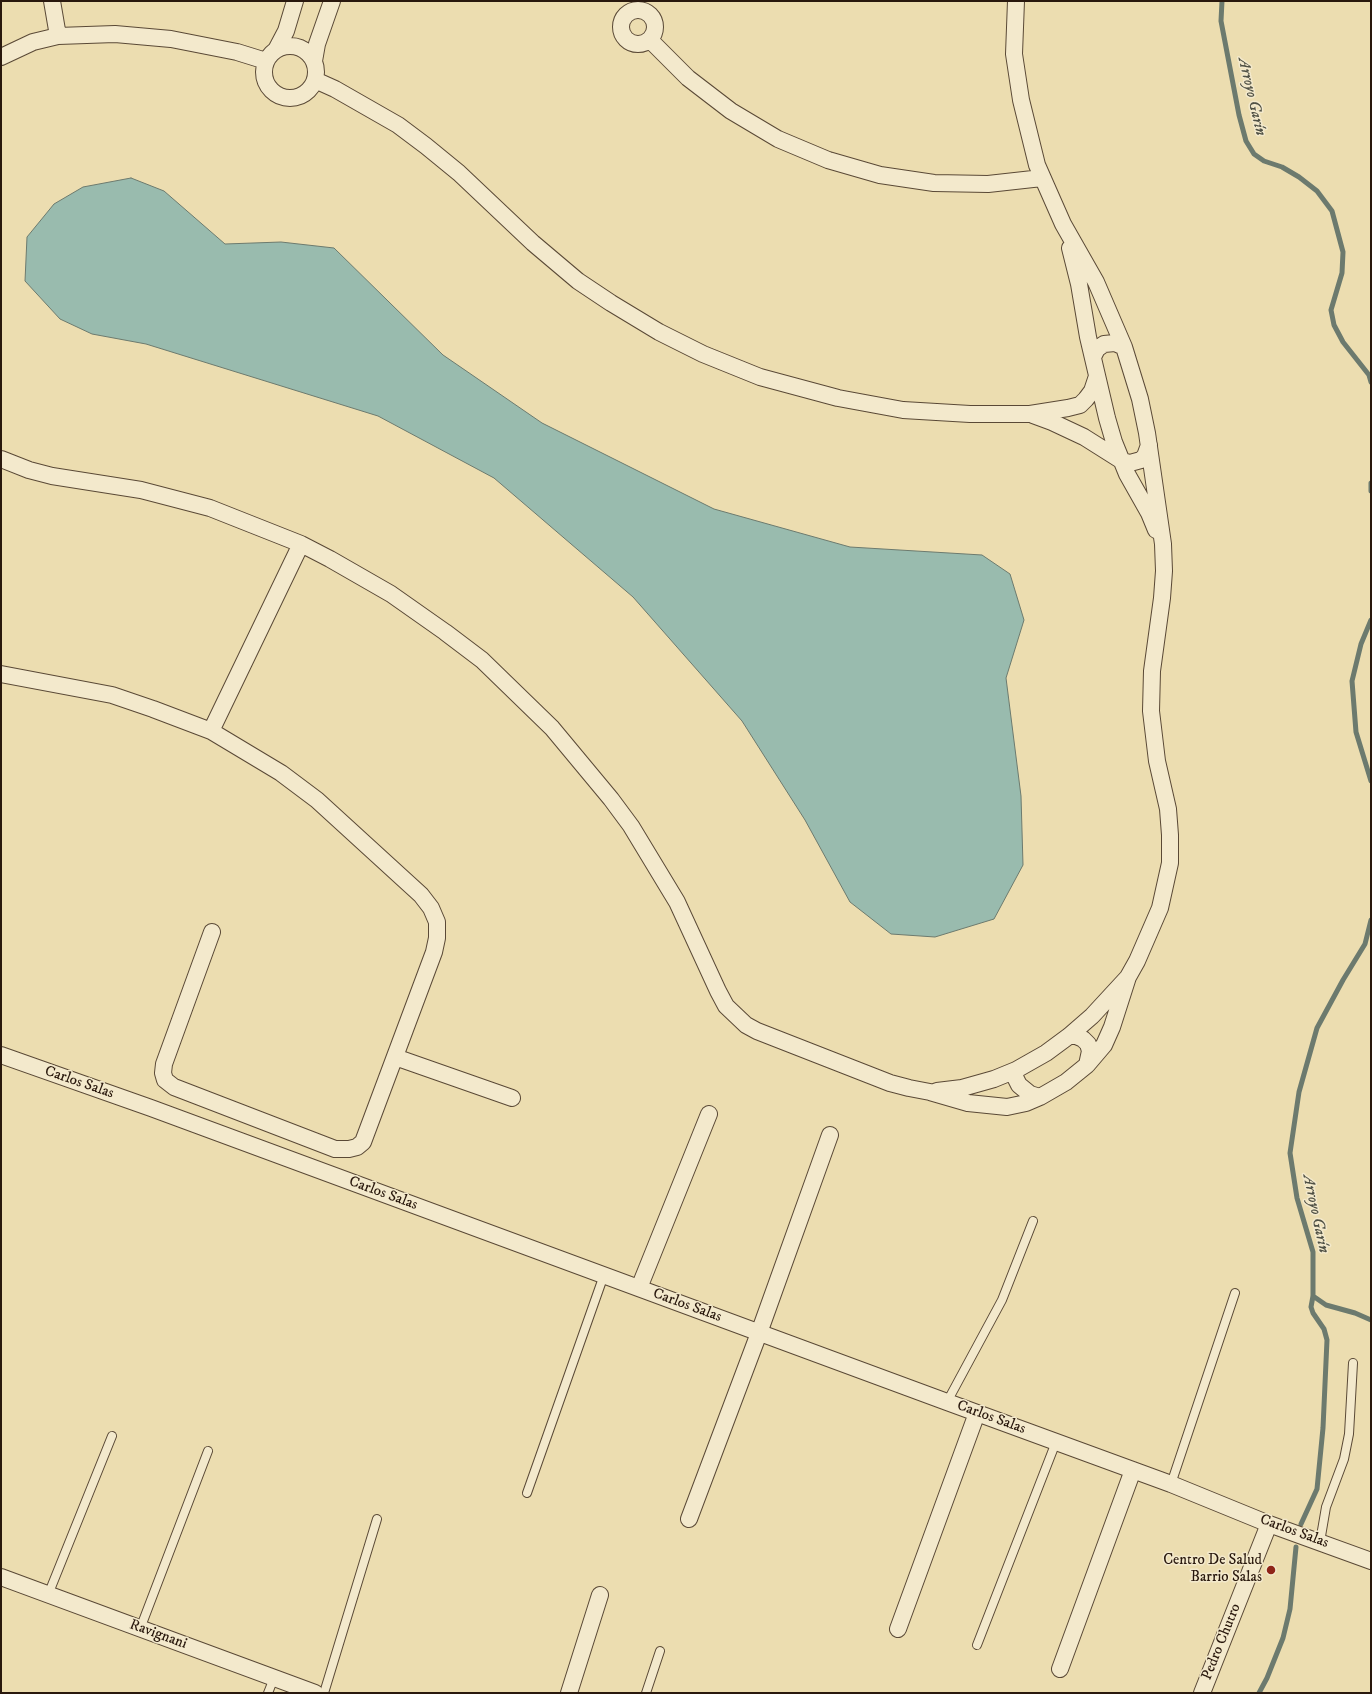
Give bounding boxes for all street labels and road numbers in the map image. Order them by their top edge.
street label: Carlos Salas [42,1063,116,1103]
street label: Carlos Salas [346,1173,420,1215]
street label: Carlos Salas [650,1285,724,1327]
street label: Carlos Salas [954,1397,1028,1439]
street label: Carlos Salas [1257,1511,1331,1553]
street label: Pedro Chutro [1198,1601,1246,1683]
street label: Ravignani [127,1616,189,1654]

